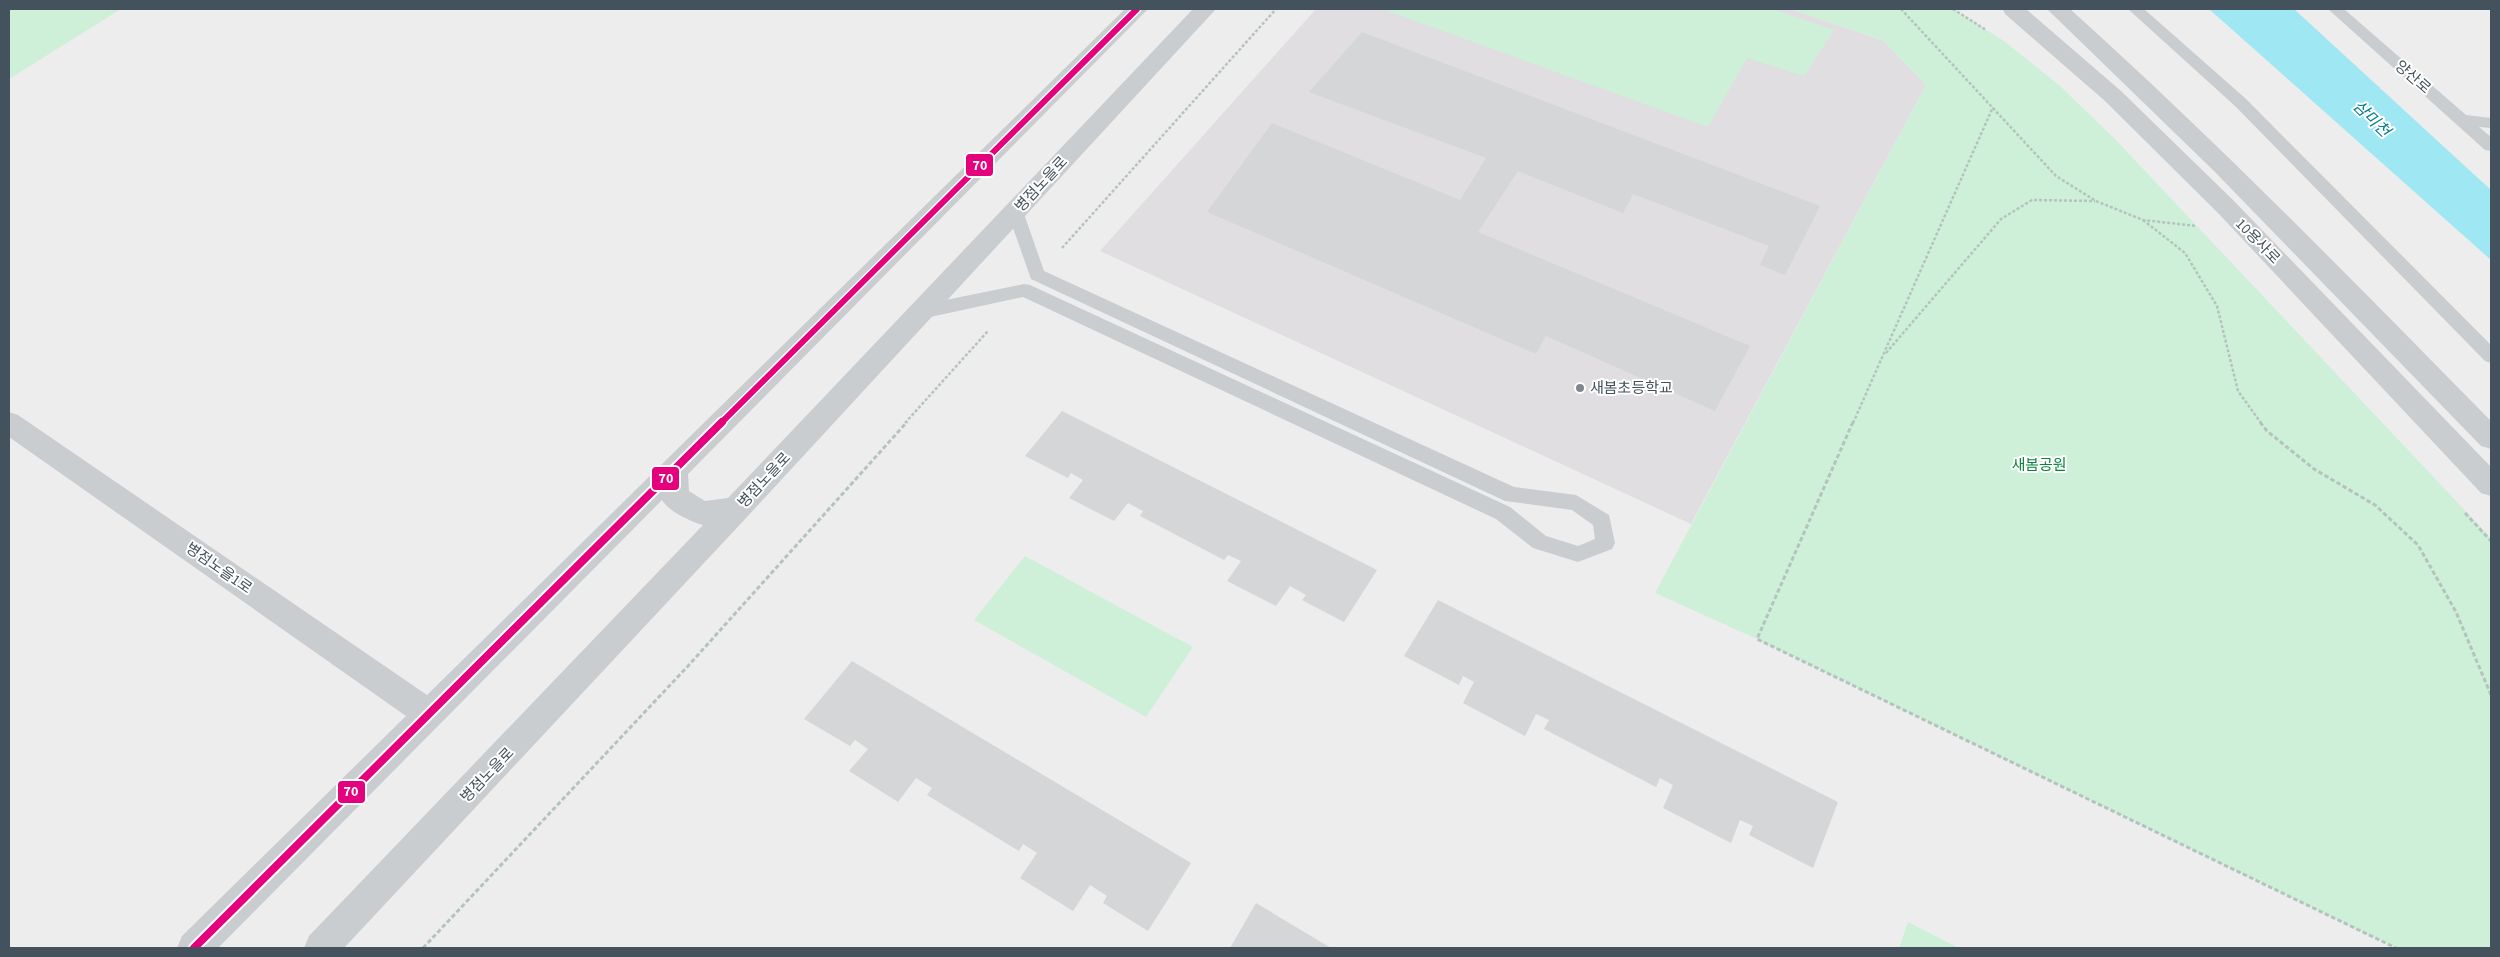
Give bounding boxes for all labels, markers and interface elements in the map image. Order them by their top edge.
street label: 양산로 [2390,56,2435,99]
water label: 삼미천 [2348,95,2396,144]
street label: 병점노을로 [1010,152,1073,217]
line badge: 70 [965,153,994,177]
text: 70 [973,156,987,176]
street label: 10용사로 [2231,214,2285,269]
place label: 새봄초등학교 [1590,378,1673,399]
marker: 새봄초등학교 [1574,382,1586,394]
street label: 병점노을로 [733,448,796,513]
park label: 새봄공원 [2011,455,2067,476]
line badge: 70 [651,466,680,491]
text: 70 [659,469,673,489]
street label: 병점노을1로 [181,538,256,599]
street label: 병점노을로 [456,743,519,807]
line badge: 70 [337,780,366,804]
text: 70 [344,782,358,802]

